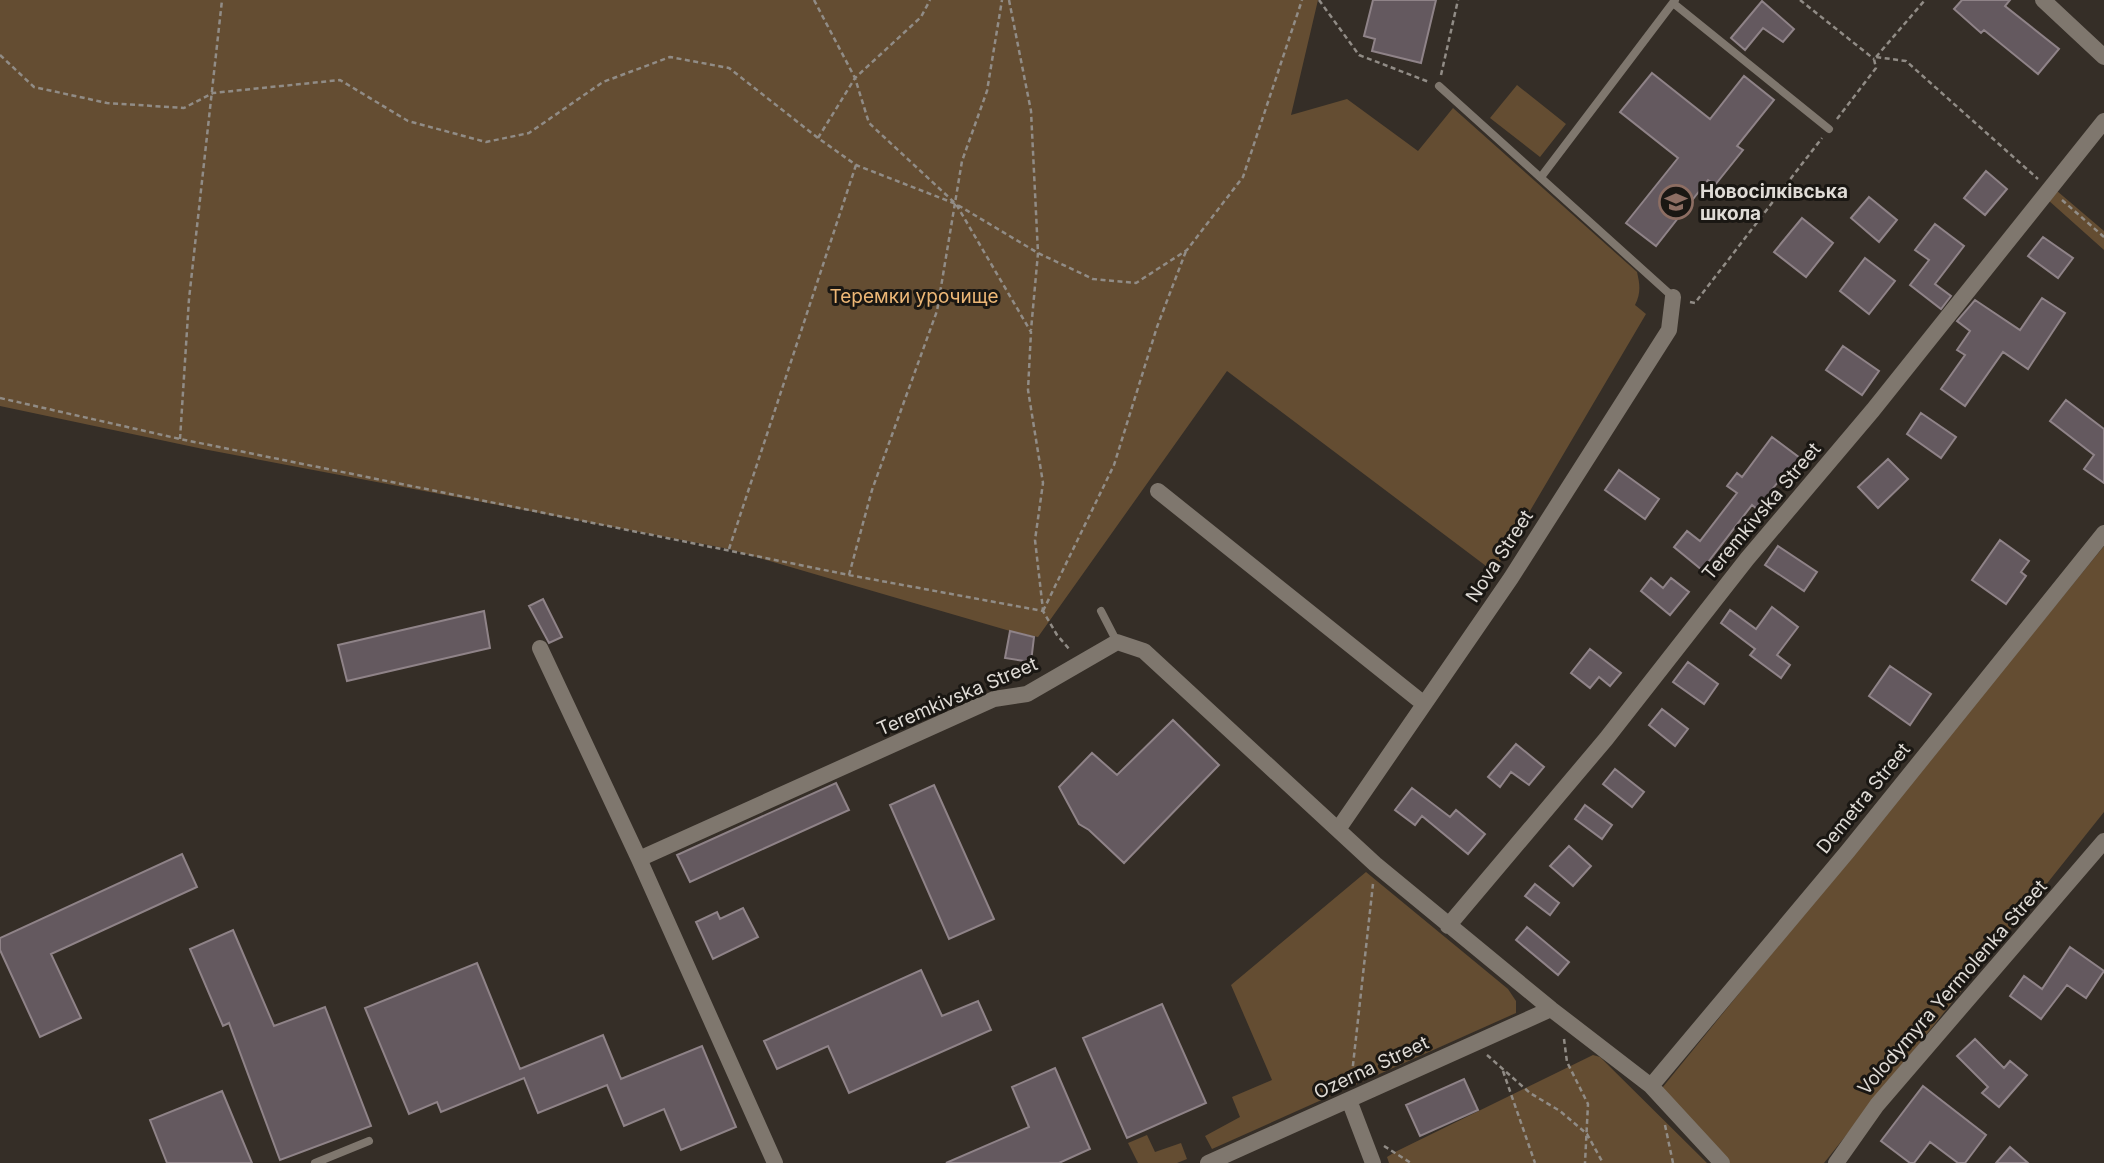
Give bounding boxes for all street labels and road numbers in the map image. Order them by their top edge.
street label: Teremkivska Street [1697,438,1826,585]
street label: Nova Street [1461,506,1538,607]
street label: Teremkivska Street [873,652,1041,741]
street label: Demetra Street [1812,738,1915,858]
street label: Volodymyra Yermolenka Street [1853,875,2052,1099]
street label: Ozerna Street [1310,1031,1432,1104]

